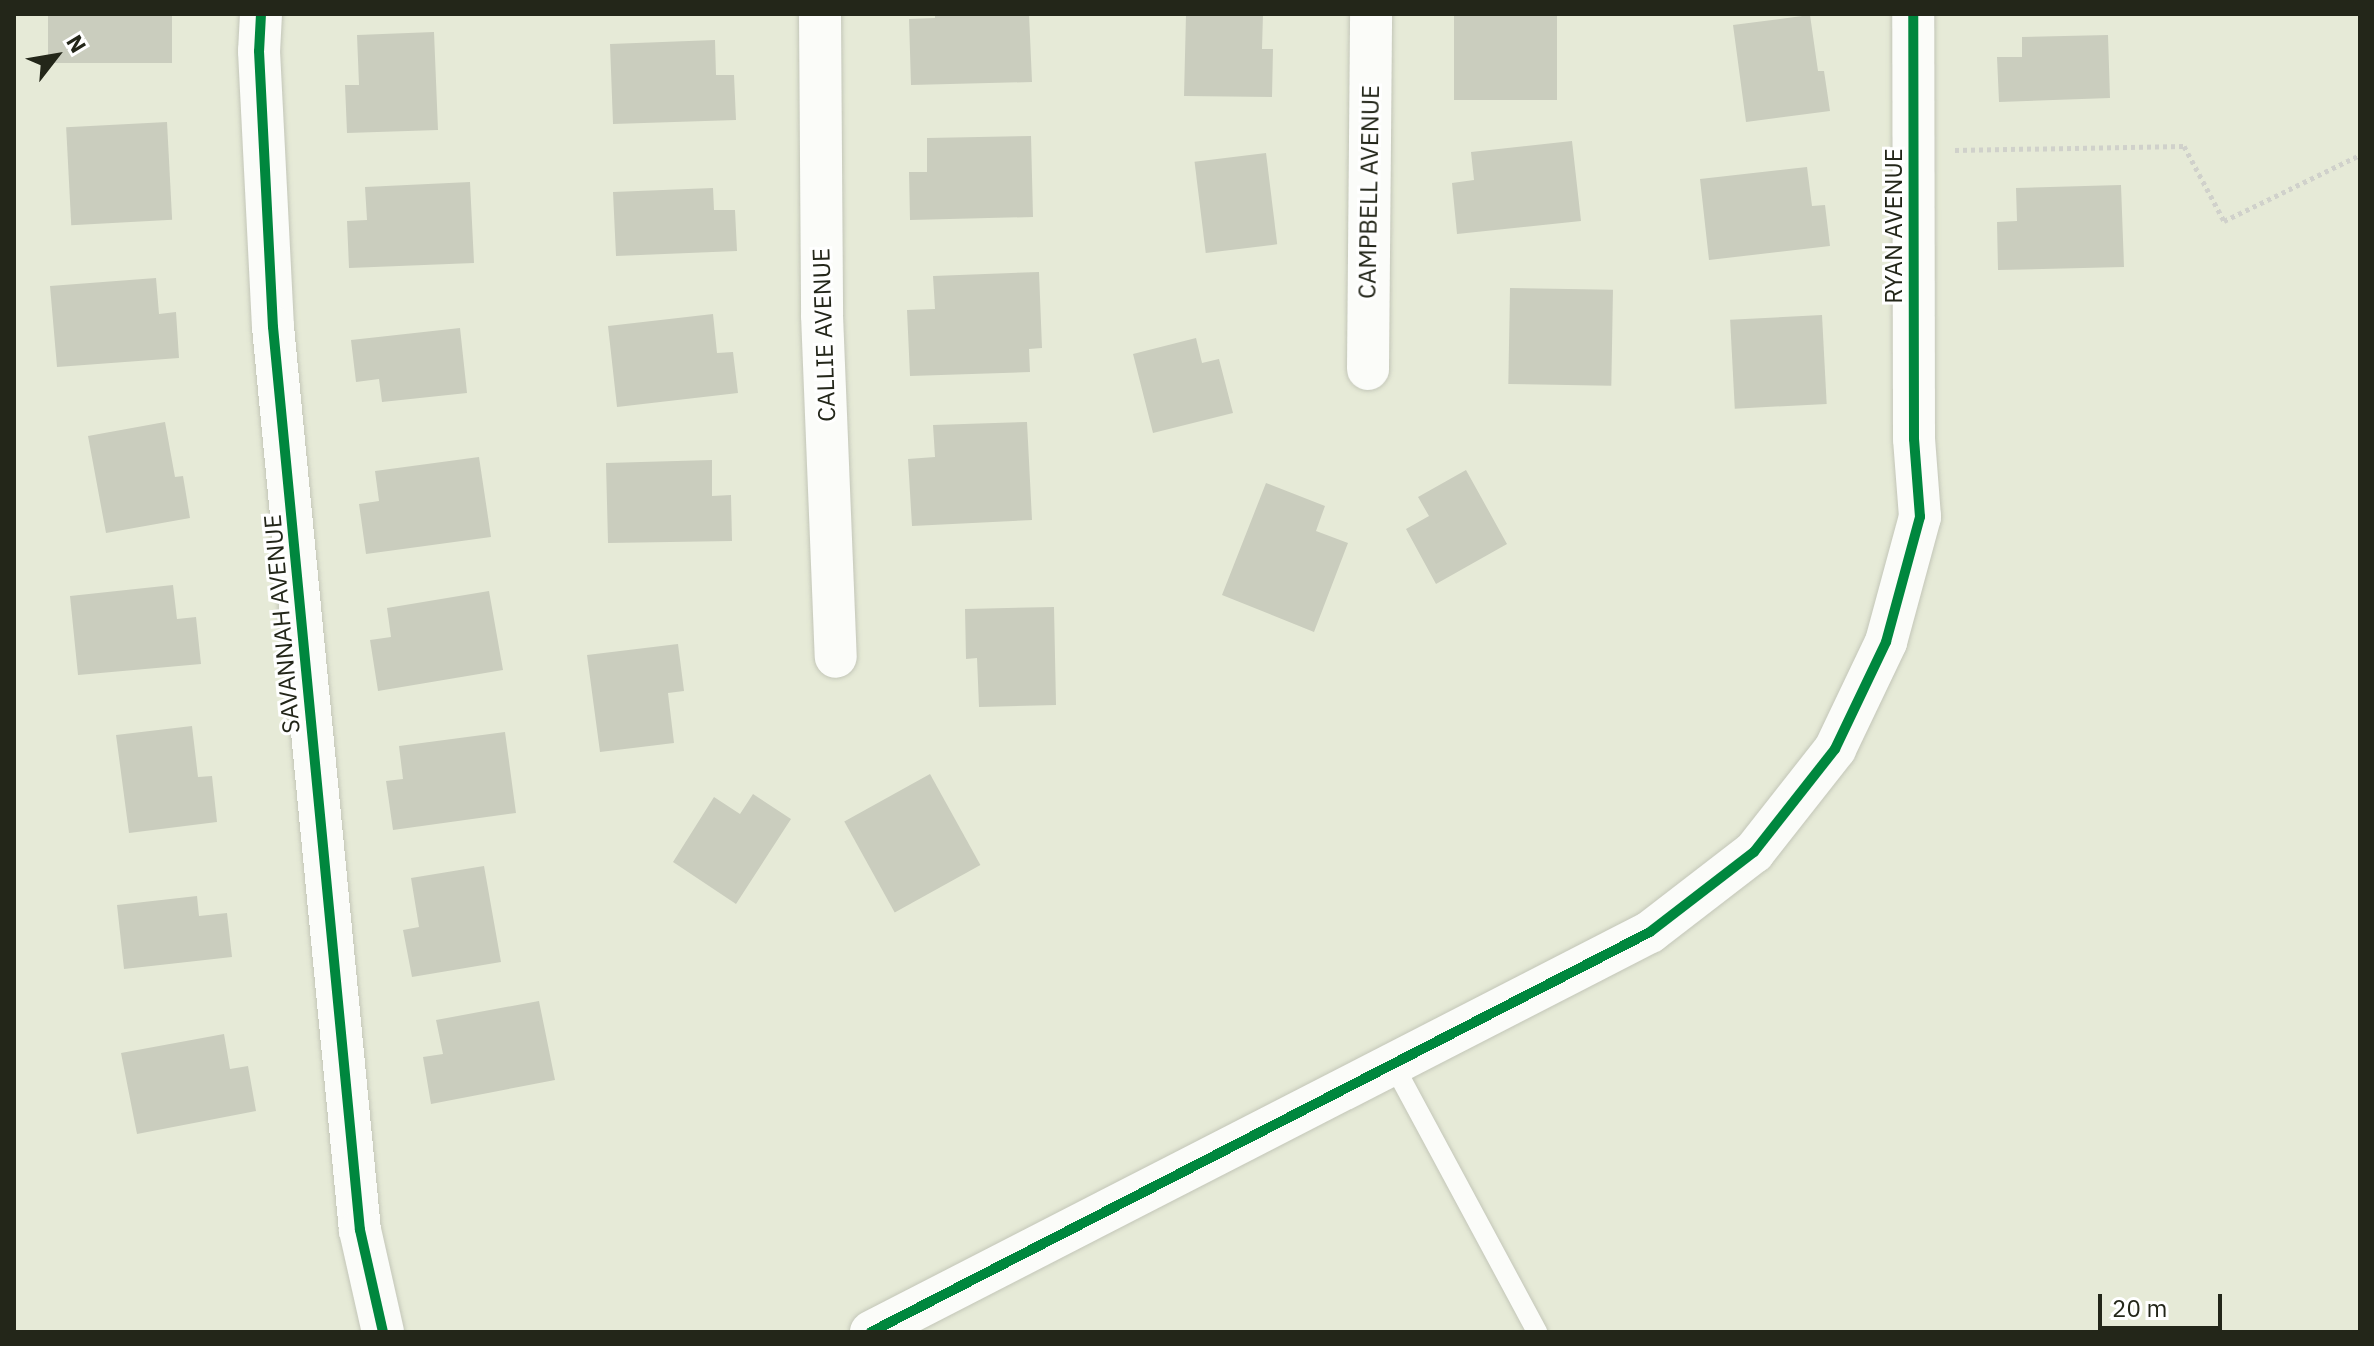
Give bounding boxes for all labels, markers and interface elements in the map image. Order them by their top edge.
north arrow [16,16,96,96]
text: N [60,29,94,58]
street label: CAMPBELL AVENUE [1353,85,1385,299]
street label: RYAN AVENUE [1880,148,1908,304]
street label: CALLIE AVENUE [807,248,841,422]
street label: SAVANNAH AVENUE [258,513,306,735]
scale bar [2102,1278,2226,1328]
text: 20 m [2112,1292,2167,1324]

